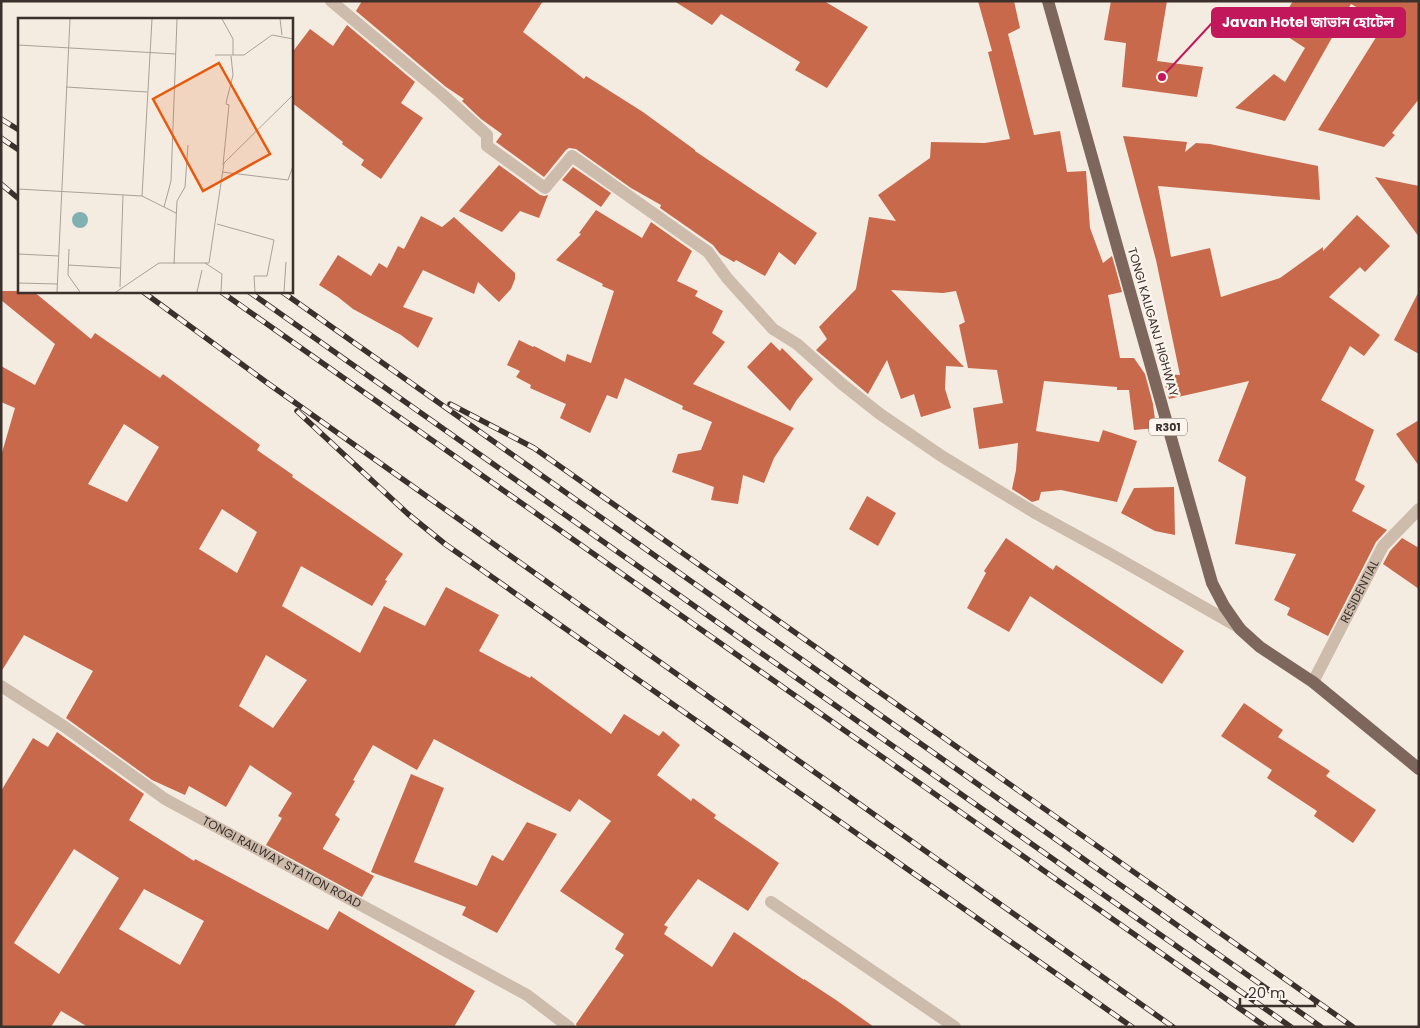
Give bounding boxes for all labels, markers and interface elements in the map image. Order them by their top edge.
callout: Javan Hotel জাভান হোটেল [1212,8,1405,37]
text: Javan Hotel জাভান হোটেল [1222,12,1395,32]
inset map [18,18,292,292]
street label: TONGI KALIGANJ HIGHWAY [1124,245,1183,398]
road number: R301 [1149,418,1187,436]
street label: RESIDENTIAL [1336,556,1383,626]
street label: TONGI RAILWAY STATION ROAD [199,812,365,912]
scale bar [1240,976,1315,1008]
text: 20 m [1248,982,1286,1003]

